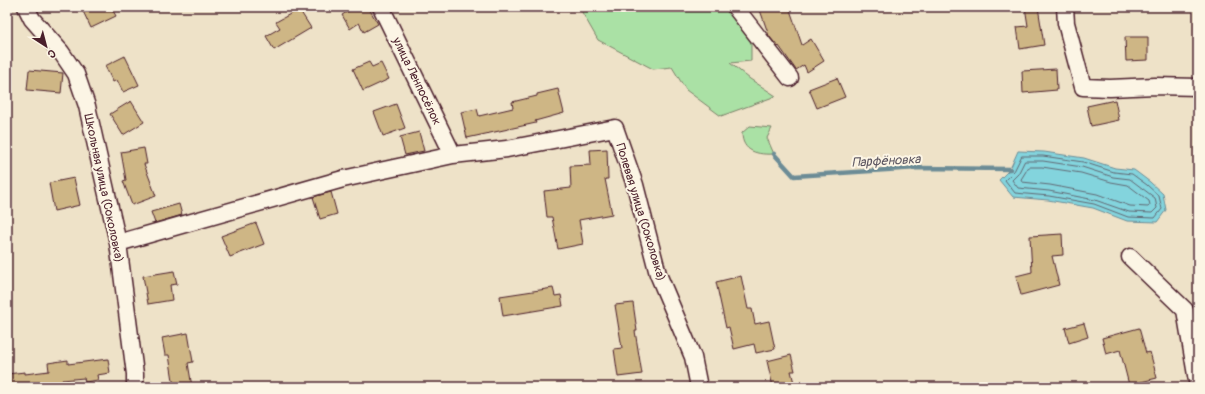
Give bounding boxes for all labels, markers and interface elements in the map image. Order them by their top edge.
north arrow [26,26,66,66]
street label: улица Ленпосёлок [388,34,444,128]
text: С [45,46,58,61]
street label: Школьная улица (Соколовка) [80,112,127,264]
street label: Полевая улица (Соколовка) [612,142,669,283]
water label: Парфёновка [851,151,922,171]

